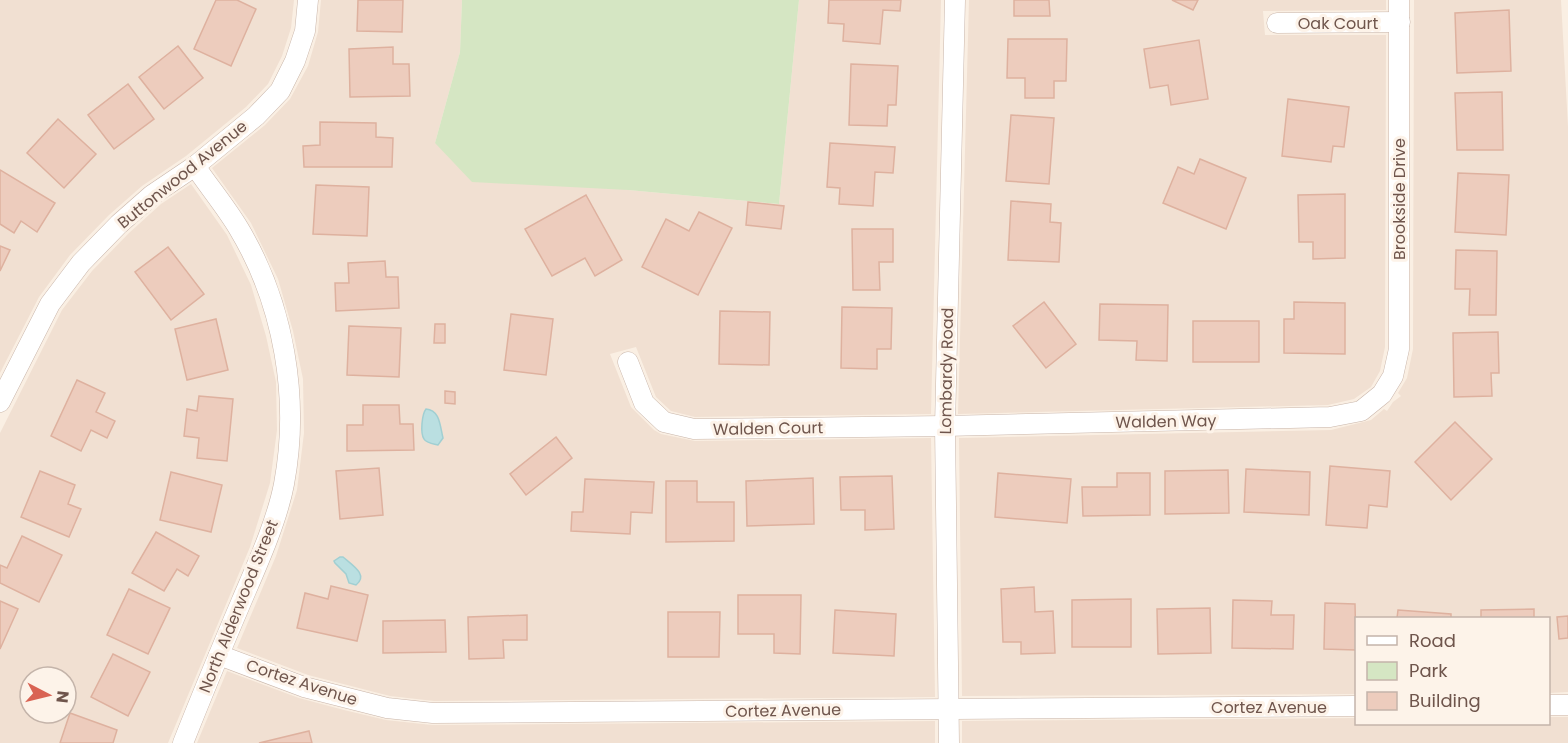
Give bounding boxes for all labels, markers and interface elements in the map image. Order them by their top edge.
street label: Oak Court [1298,12,1378,35]
street label: Buttonwood Avenue [113,115,252,234]
street label: Brookside Drive [1388,138,1411,260]
street label: Lombardy Road [934,307,959,435]
street label: Walden Way [1115,409,1217,434]
street label: Walden Court [713,416,823,441]
street label: North Alderwood Street [193,516,284,696]
legend [1355,617,1550,725]
text: Road [1409,628,1456,653]
street label: Cortez Avenue [243,654,361,711]
text: Park [1409,658,1448,683]
north arrow [18,665,78,725]
text: Building [1409,688,1481,713]
text: N [50,689,75,704]
street label: Cortez Avenue [1211,696,1327,719]
street label: Cortez Avenue [725,698,841,723]

